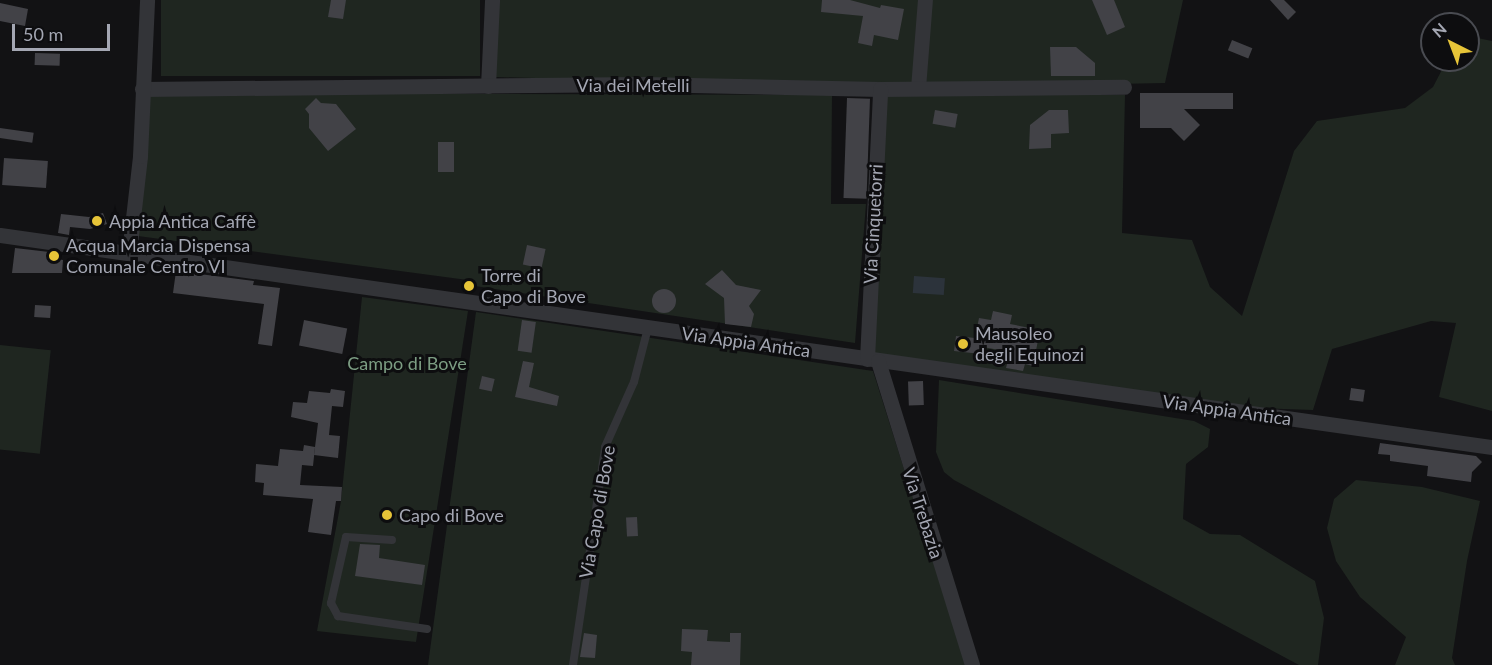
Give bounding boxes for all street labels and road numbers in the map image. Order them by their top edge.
street label: Via dei Metelli [576,74,690,96]
street label: Via Cinquetorri [859,163,887,285]
street label: Via Appia Antica [680,322,812,362]
street label: Via Appia Antica [1161,390,1293,430]
street label: Via Capo di Bove [575,444,619,580]
street label: Via Trebazia [898,465,948,561]

